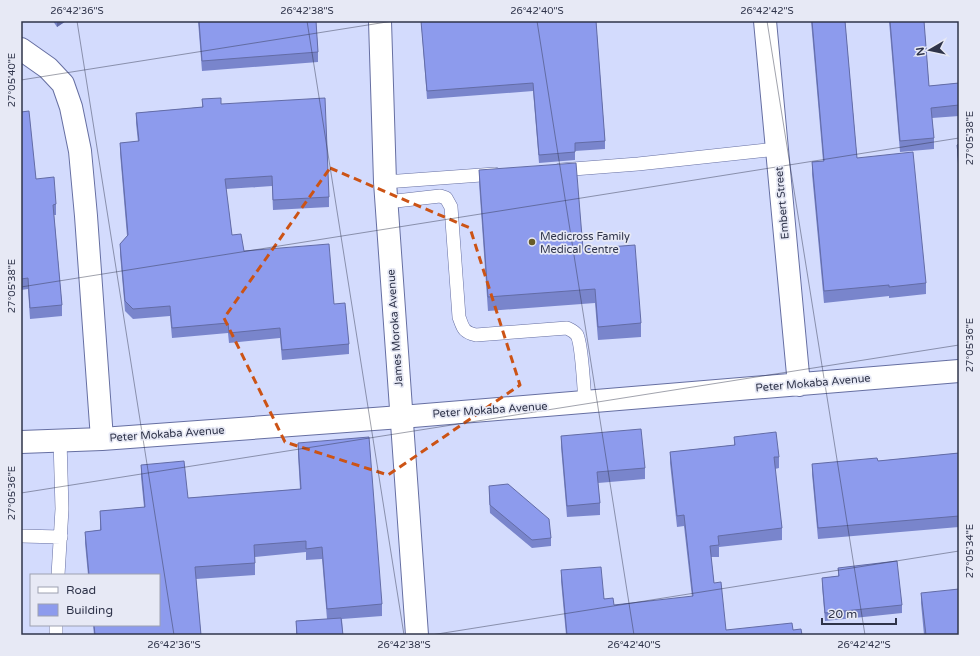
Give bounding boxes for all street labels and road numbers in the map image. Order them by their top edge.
street label: Embert Street [772,166,792,240]
street label: James Moroka Avenue [384,269,406,387]
street label: Peter Mokaba Avenue [755,371,871,395]
street label: Peter Mokaba Avenue [432,399,548,421]
street label: Peter Mokaba Avenue [109,423,225,445]

